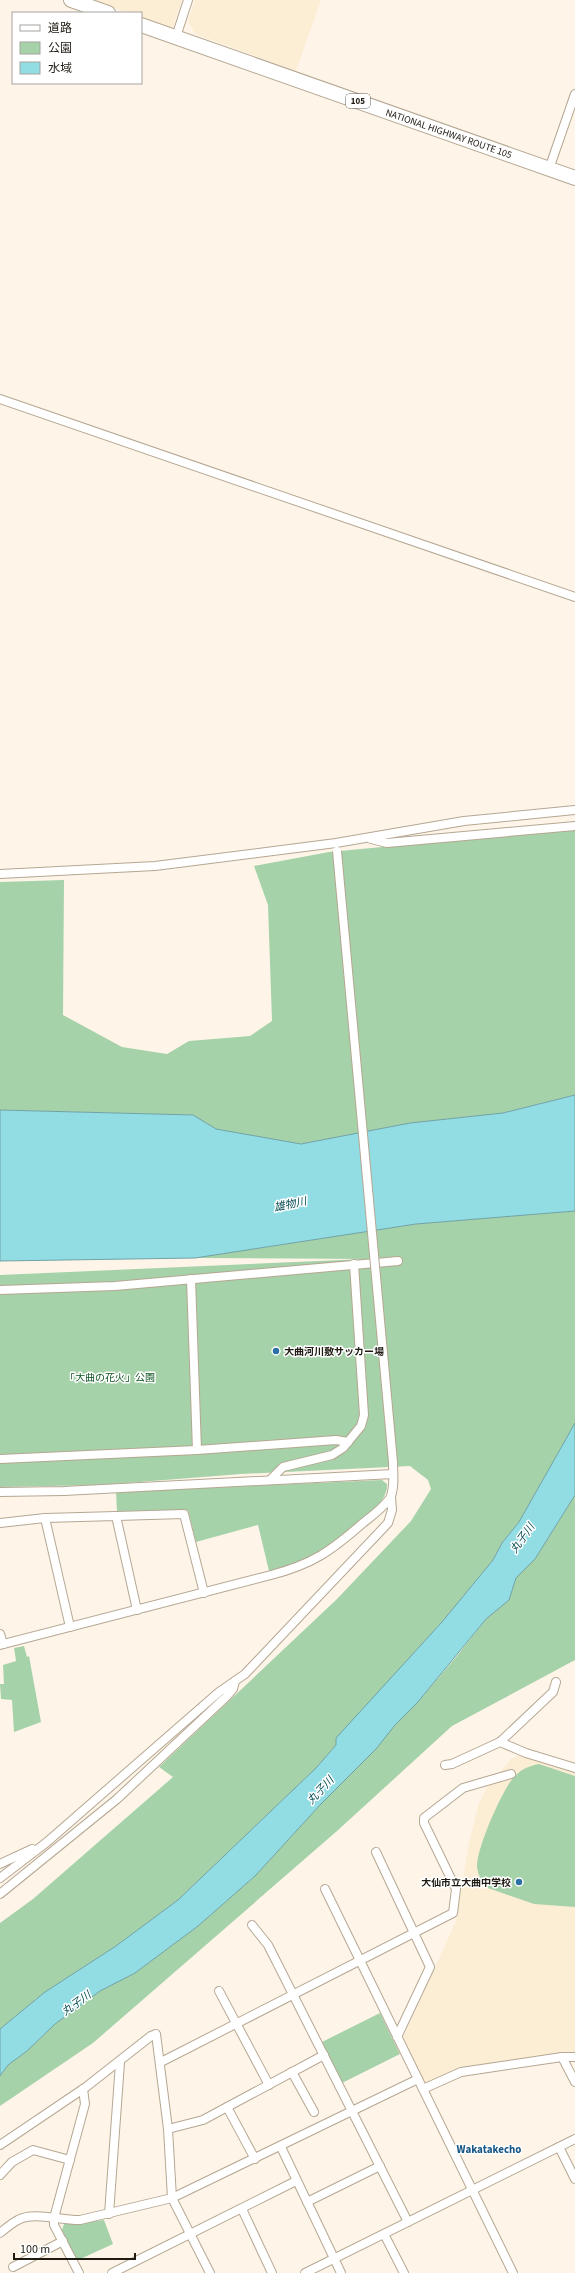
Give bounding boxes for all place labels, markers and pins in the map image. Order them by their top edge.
place label: 大曲河川敷サッカー場 [284,1345,384,1359]
marker: 大曲河川敷サッカー場 [271,1346,281,1356]
place label: 大仙市立大曲中学校 [421,1876,511,1890]
marker: 大仙市立大曲中学校 [514,1877,524,1887]

